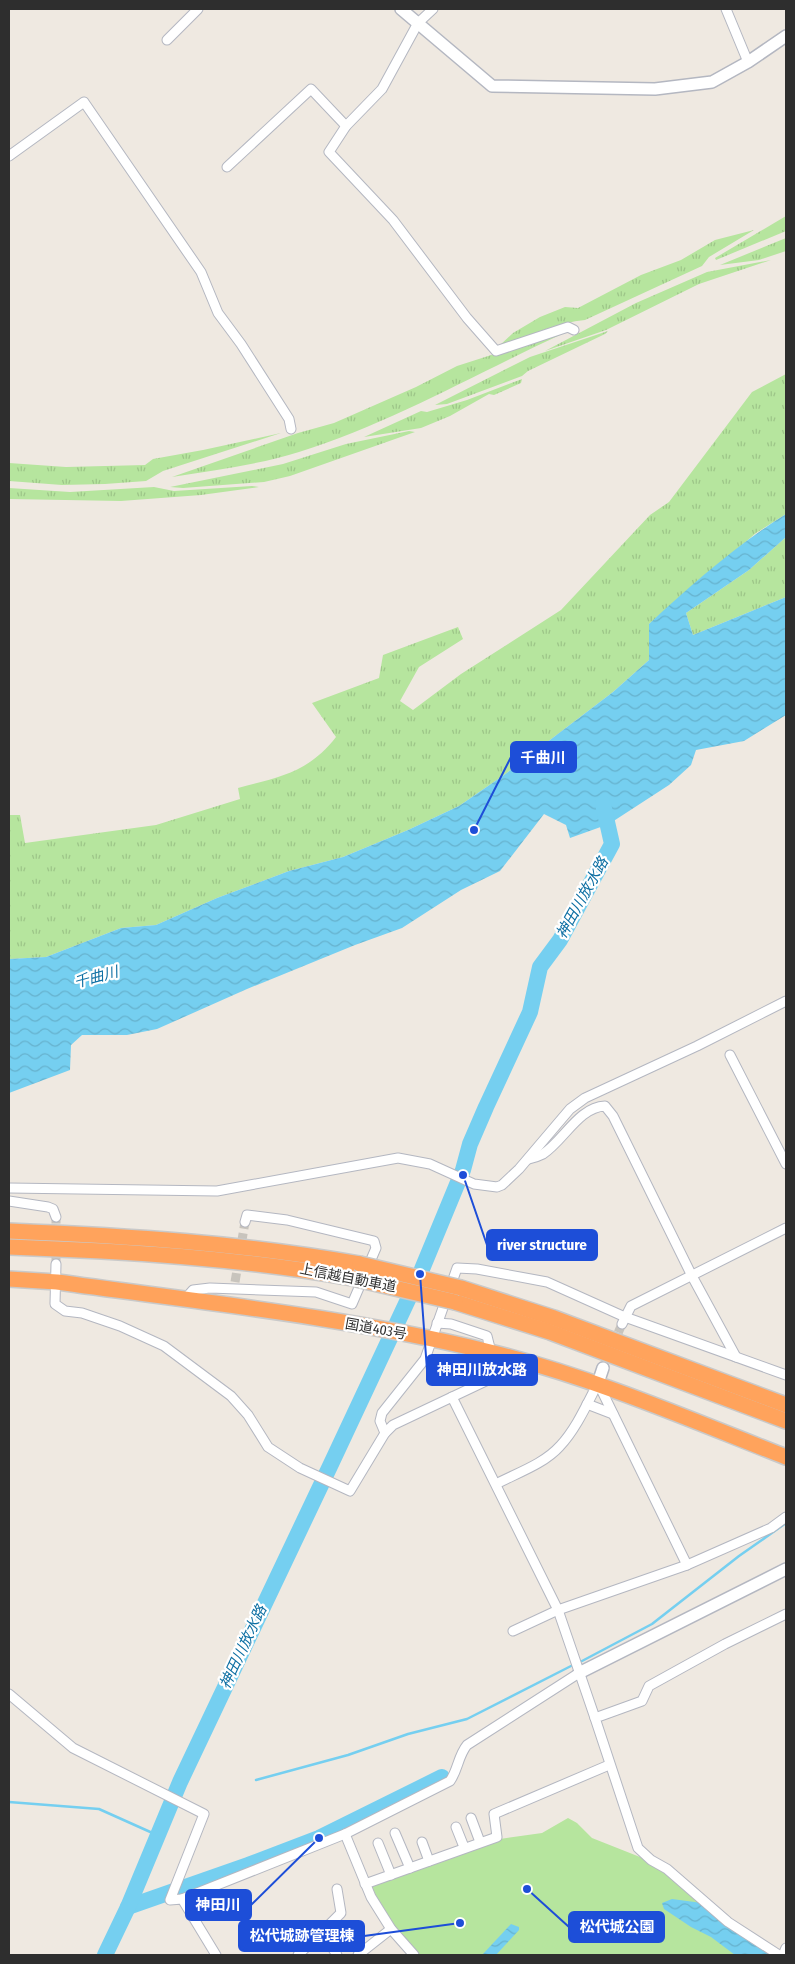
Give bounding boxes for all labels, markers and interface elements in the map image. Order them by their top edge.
callout: 千曲川 [511,742,576,772]
text: 千曲川 [520,749,566,767]
water label: 神田川放水路 [552,853,613,942]
water label: 千曲川 [72,962,122,992]
callout: river structure [487,1230,597,1260]
text: river structure [497,1236,587,1254]
street label: 上信越自動車道 [298,1260,398,1296]
street label: 国道403号 [344,1315,408,1343]
callout: 神田川放水路 [427,1355,537,1385]
text: 神田川放水路 [436,1361,527,1379]
water label: 神田川放水路 [216,1601,271,1692]
callout: 神田川 [186,1890,251,1920]
text: 神田川 [194,1896,241,1914]
callout: 松代城公園 [569,1912,664,1942]
text: 松代城公園 [579,1918,655,1936]
callout: 松代城跡管理棟 [239,1921,364,1951]
text: 松代城跡管理棟 [249,1927,355,1945]

